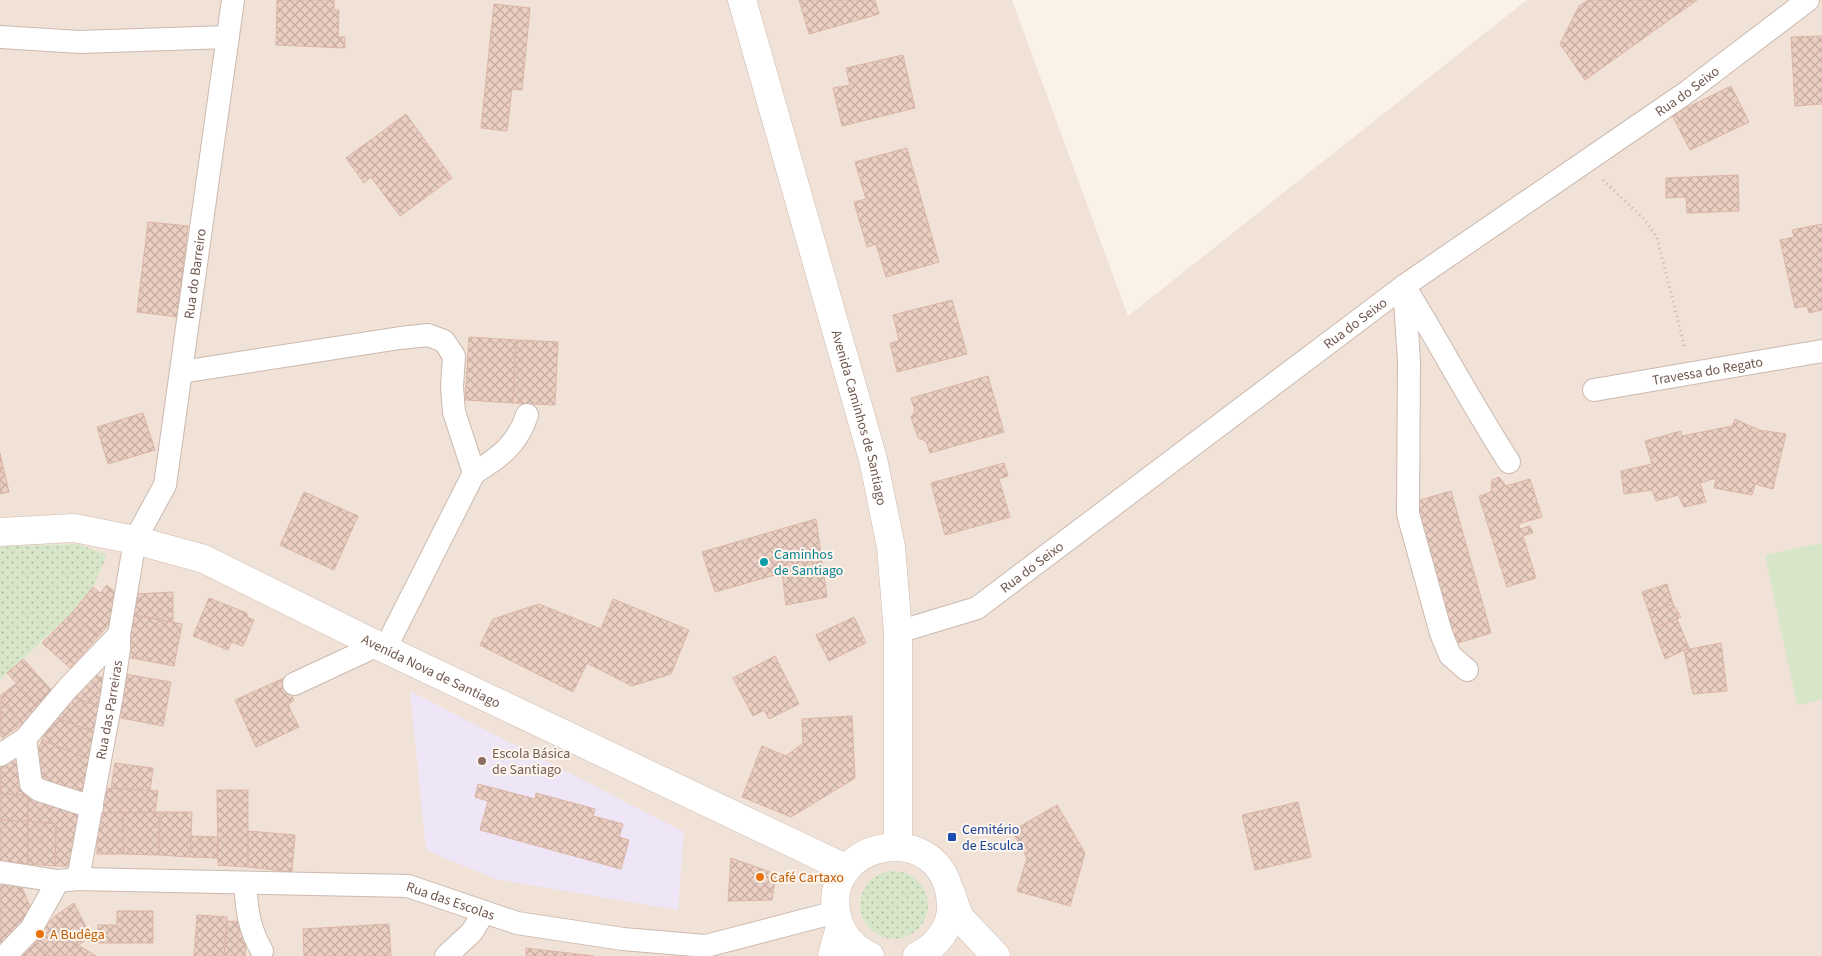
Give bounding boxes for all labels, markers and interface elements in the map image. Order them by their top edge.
street label: Rua do Seixo [1651,62,1724,122]
street label: Rua do Barreiro [179,227,212,320]
street label: Rua do Seixo [1320,293,1392,354]
street label: Avenida Caminhos de Santiago [826,328,891,507]
street label: Travessa do Regato [1651,352,1765,391]
street label: Rua do Seixo [996,537,1068,598]
place label: Caminhos de Santiago [774,545,843,581]
marker: Caminhos de Santiago [758,556,770,568]
street label: Avenida Nova de Santiago [358,630,504,714]
street label: Rua das Parreiras [91,659,128,761]
place label: Escola Básica de Santiago [492,744,570,780]
marker: Escola Básica de Santiago [476,755,488,767]
place label: Cemitério de Esculca [962,820,1024,856]
marker: Cemitério de Esculca [946,831,958,843]
place label: Café Cartaxo [770,868,844,888]
marker: Café Cartaxo [754,871,766,883]
street label: Rua das Escolas [403,877,498,926]
place label: A Budêga [50,925,105,945]
marker: A Budêga [34,928,46,940]

